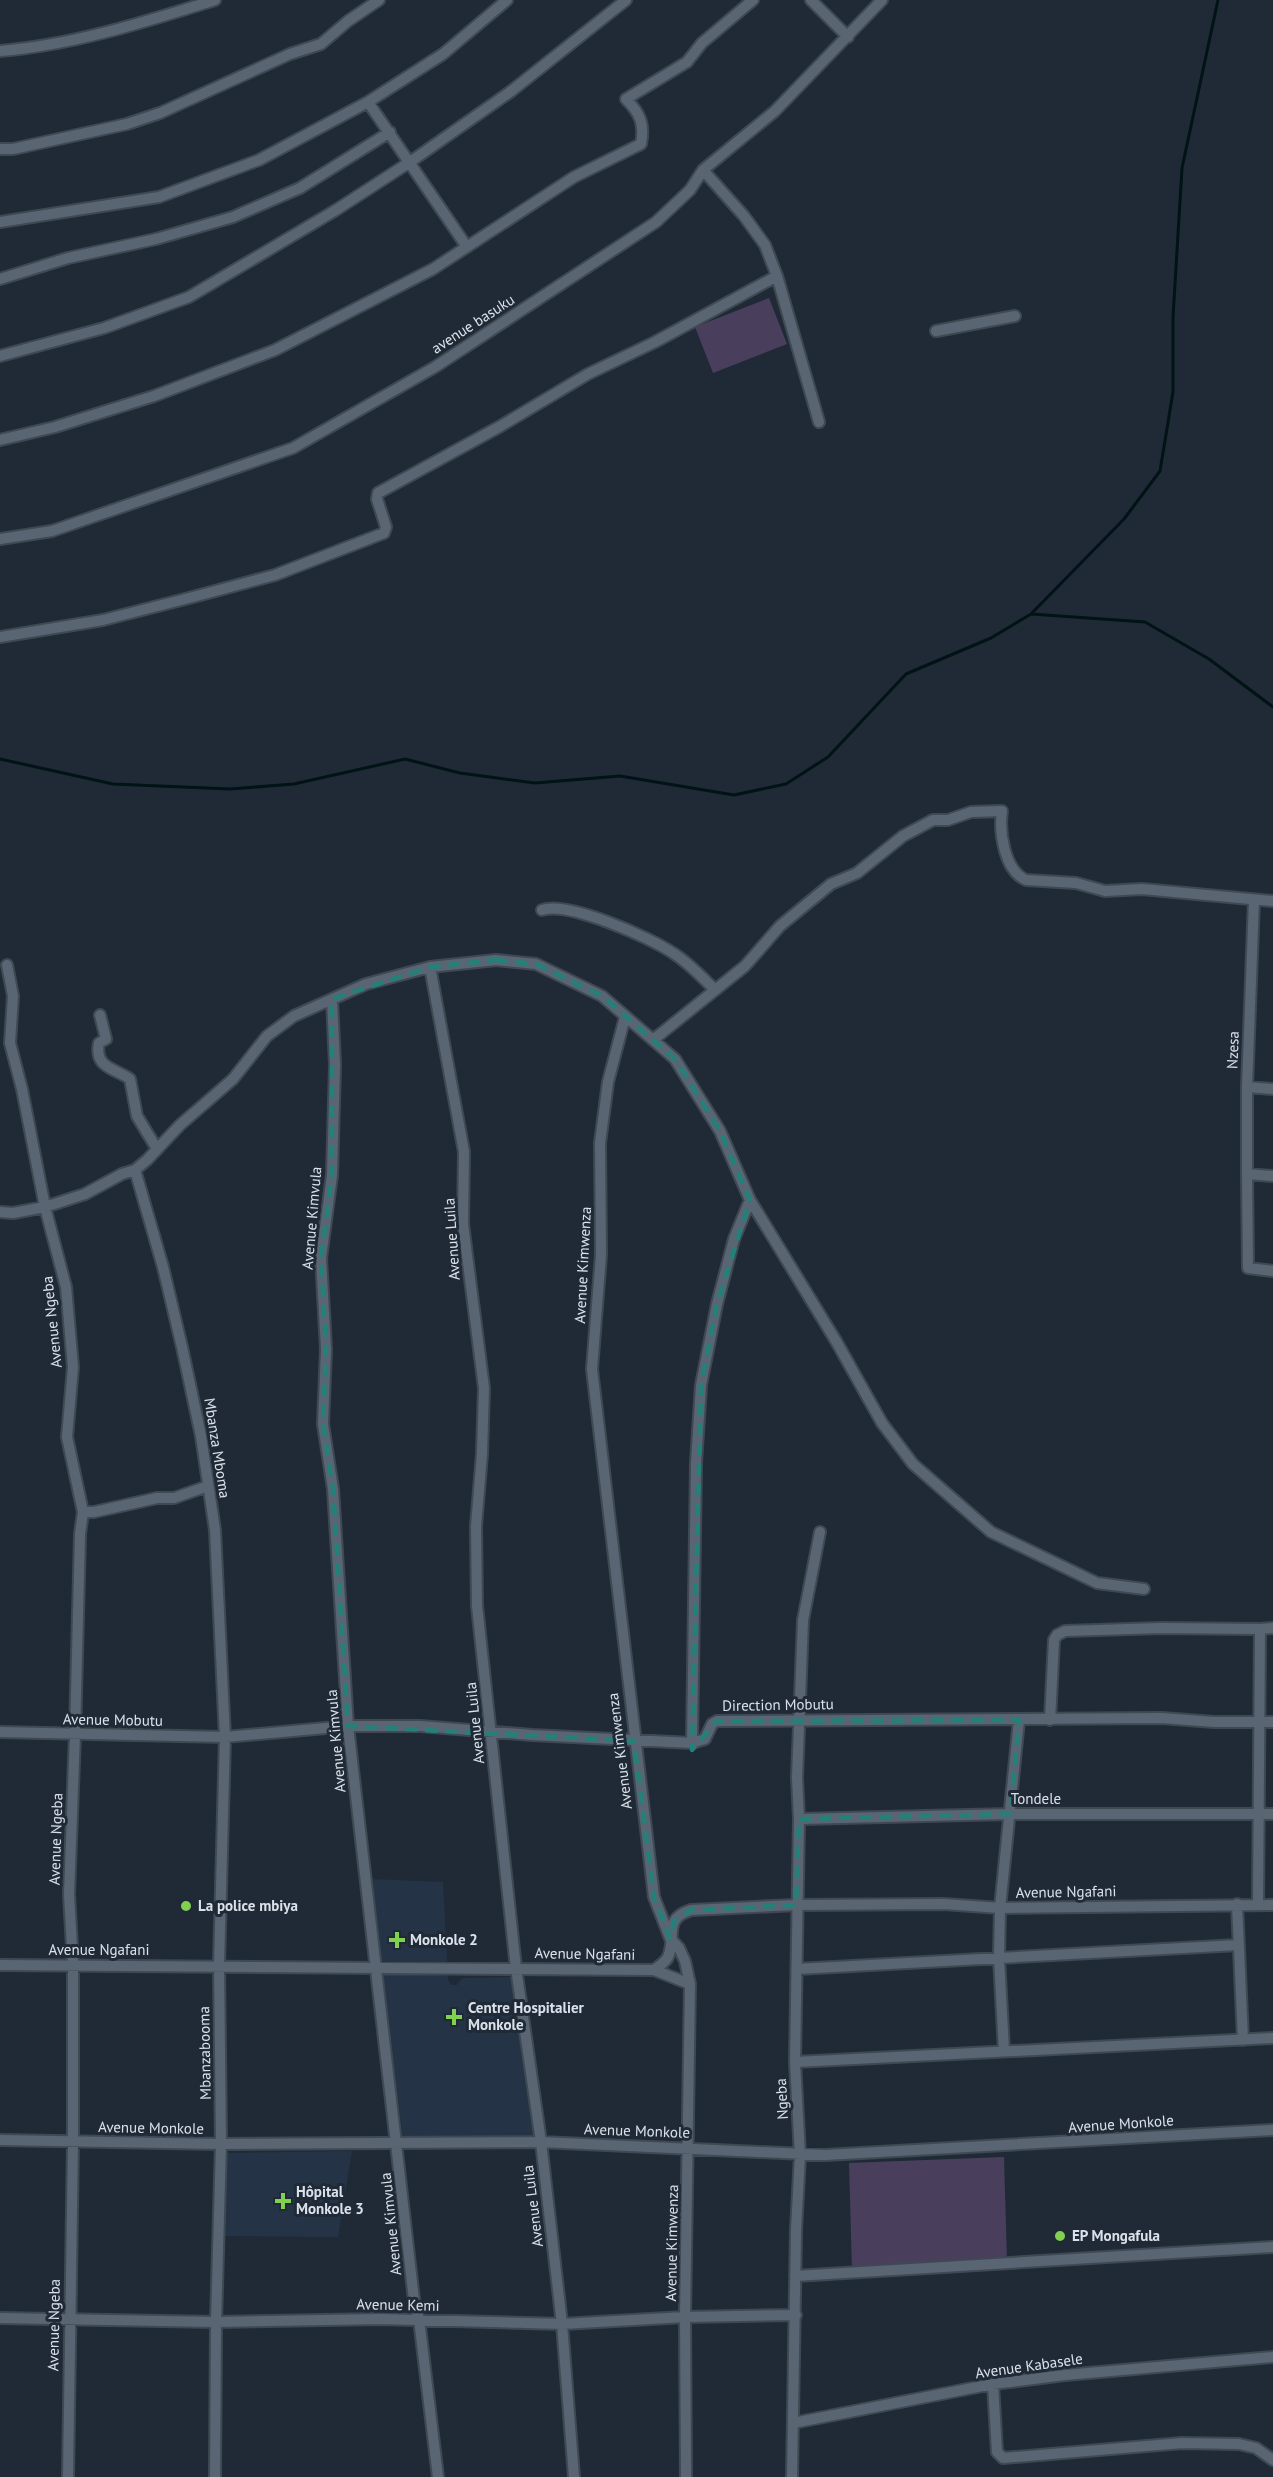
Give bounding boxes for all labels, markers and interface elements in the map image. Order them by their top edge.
street label: avenue basuku [428,290,518,357]
street label: Nzesa [1222,1031,1243,1069]
street label: Avenue Kimvula [298,1166,325,1270]
street label: Avenue Luila [439,1197,464,1281]
street label: Avenue Kimwenza [570,1206,595,1324]
street label: Avenue Ngeba [37,1275,66,1369]
street label: Mbanza Mboma [200,1396,235,1499]
street label: Avenue Luila [461,1681,488,1765]
street label: Avenue Kimvula [322,1689,349,1793]
street label: Avenue Kimwenza [603,1692,636,1810]
street label: Direction Mobutu [722,1694,834,1715]
street label: Avenue Mobutu [63,1709,163,1730]
street label: Tondele [1011,1789,1061,1808]
street label: Avenue Ngeba [44,1793,67,1885]
street label: Avenue Ngafani [1015,1881,1117,1902]
place label: La police mbiya [198,1896,298,1915]
marker: La police mbiya [179,1899,193,1913]
place label: Monkole 2 [410,1930,478,1949]
marker: Monkole 2 [388,1931,406,1949]
street label: Avenue Ngafani [49,1940,149,1959]
street label: Avenue Ngafani [534,1943,636,1964]
place label: Centre Hospitalier Monkole [468,1998,585,2034]
street label: Mbanzabooma [194,2006,215,2100]
marker: Centre Hospitalier Monkole [445,2008,463,2026]
street label: Ngeba [771,2078,792,2120]
street label: Avenue Monkole [1067,2110,1175,2137]
street label: Avenue Monkole [98,2117,204,2138]
street label: Avenue Monkole [584,2119,690,2142]
street label: Avenue Luila [518,2164,547,2248]
street label: Avenue Kimvula [376,2172,405,2276]
place label: Hôpital Monkole 3 [296,2182,364,2218]
street label: Avenue Kimwenza [661,2184,682,2302]
marker: Hôpital Monkole 3 [274,2192,292,2210]
place label: EP Mongafula [1072,2226,1160,2245]
marker: EP Mongafula [1053,2229,1067,2243]
street label: Avenue Ngeba [43,2279,64,2371]
street label: Avenue Kemi [356,2294,440,2315]
street label: Avenue Kabasele [974,2349,1084,2382]

